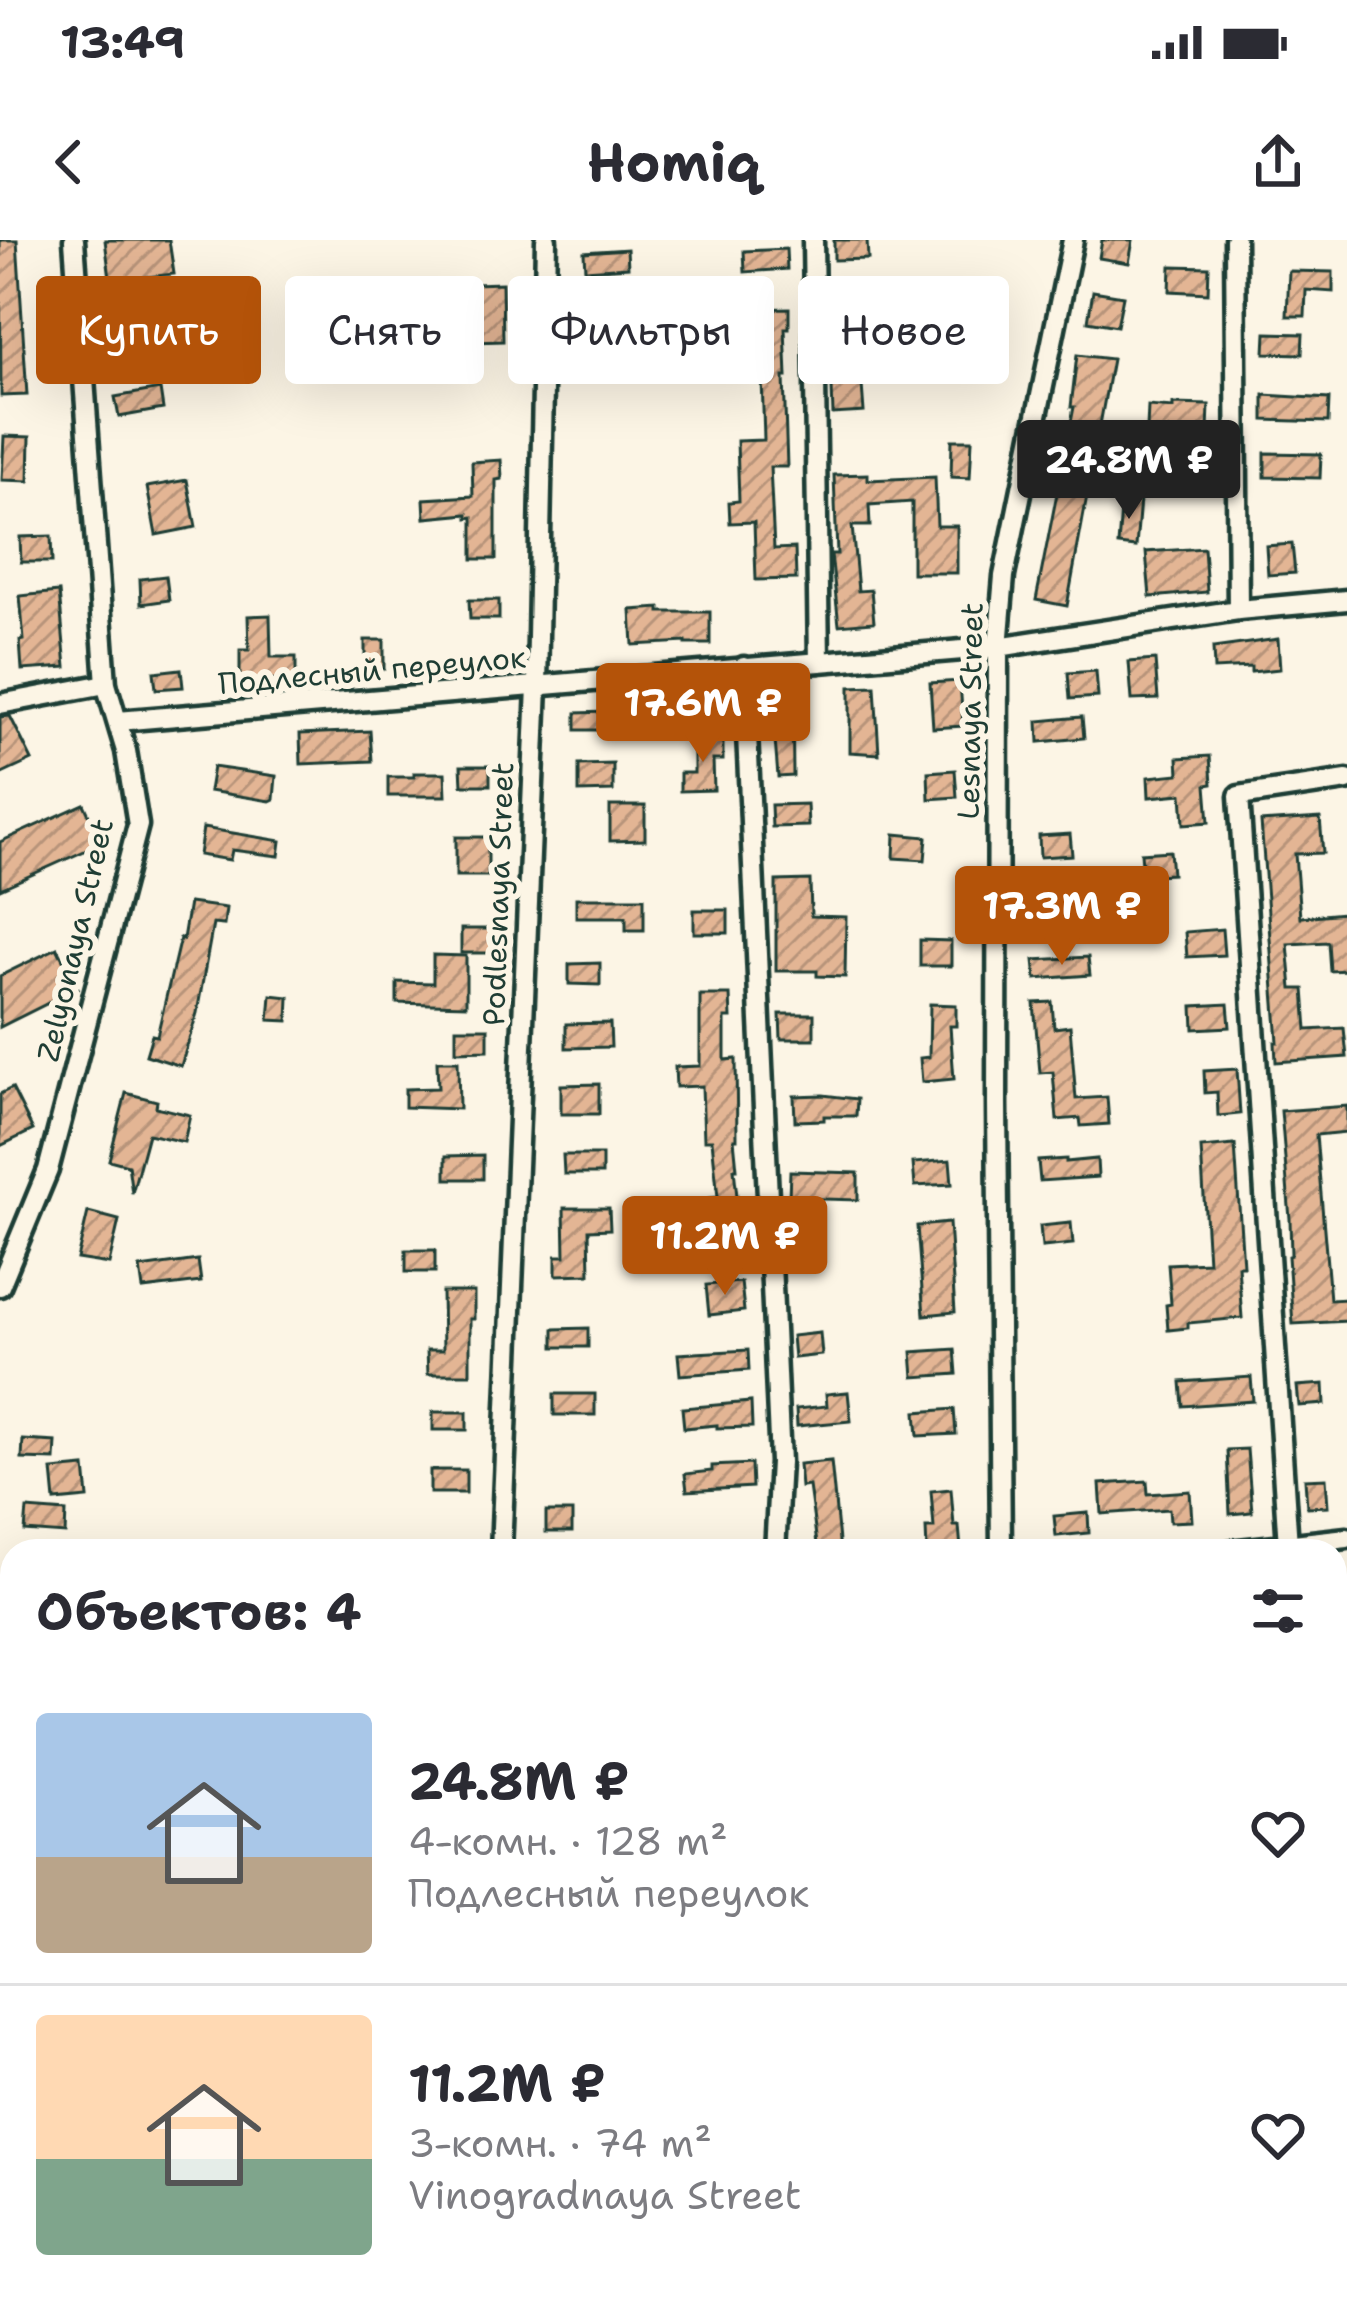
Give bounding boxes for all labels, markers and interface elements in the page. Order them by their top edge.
text: 13:49 [60,12,185,72]
text: Homiq [587,126,760,198]
icon: back [36,129,102,195]
icon: share [1245,129,1311,195]
chip: Купить [36,276,261,384]
chip: Снять [285,276,484,384]
chip: Фильтры [508,276,774,384]
chip: Новое [798,276,1009,384]
pin: 24.8M ₽ [1018,420,1240,522]
text: 24.8M ₽ [1044,433,1214,485]
street label: Lesnaya Street [948,602,992,820]
street label: Подлесный переулок [217,636,528,704]
pin: 17.6M ₽ [592,663,814,765]
text: 17.6M ₽ [623,676,783,728]
street label: Podlesnaya Street [473,762,523,1026]
street label: Zelyonaya Street [27,815,123,1065]
pin: 17.3M ₽ [951,866,1173,968]
text: 17.3M ₽ [982,879,1142,931]
pin: 11.2M ₽ [614,1196,836,1298]
text: 11.2M ₽ [649,1209,801,1261]
text: Объектов: 4 [36,1577,362,1645]
icon: filters [1245,1578,1311,1644]
text: 24.8M ₽ [408,1747,630,1815]
icon: home [132,1761,276,1905]
icon: heart [1245,1800,1311,1866]
text: 4-комн. · 128 m² [408,1815,728,1867]
text: Подлесный переулок [408,1867,809,1919]
text: 11.2M ₽ [408,2049,606,2117]
icon: home [132,2063,276,2207]
icon: heart [1245,2102,1311,2168]
text: 3-комн. · 74 m² [408,2117,712,2169]
text: Vinogradnaya Street [408,2169,802,2221]

